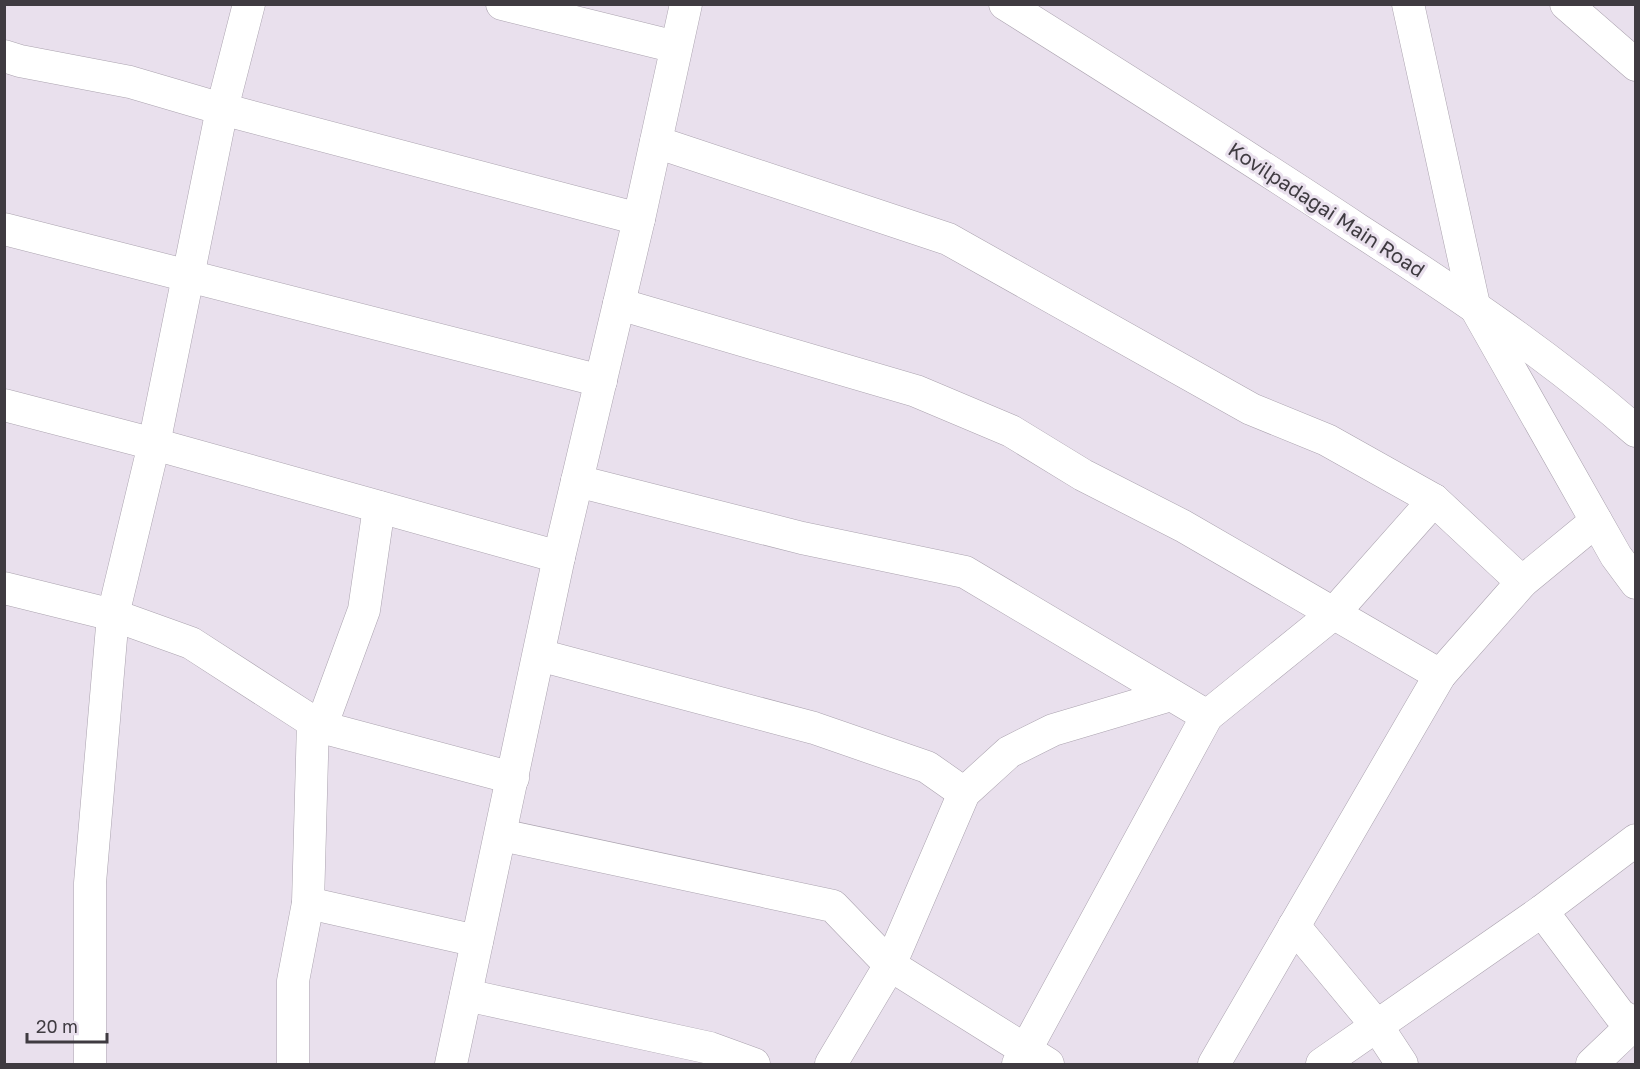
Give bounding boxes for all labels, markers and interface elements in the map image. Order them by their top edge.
street label: Kovilpadagai Main Road [1224,136,1430,282]
scale bar [27,1006,106,1044]
text: 20 m [36,1015,78,1037]

